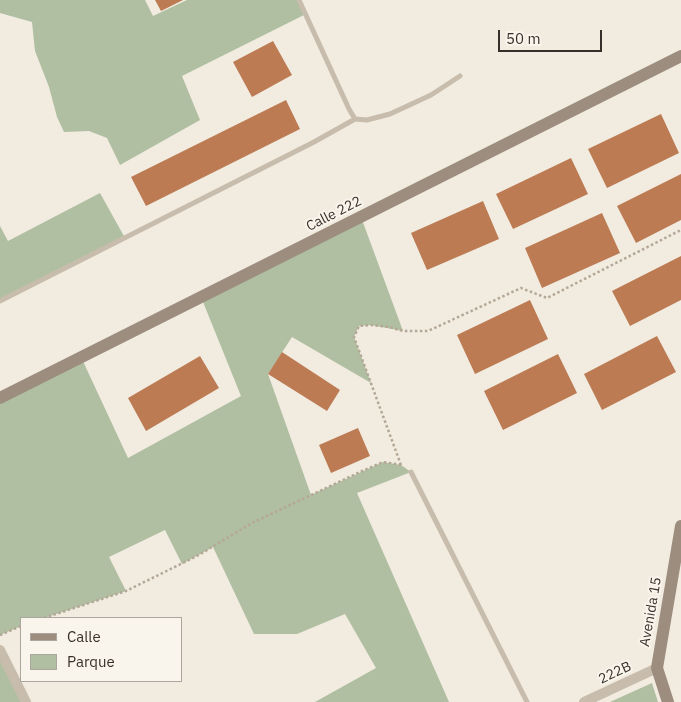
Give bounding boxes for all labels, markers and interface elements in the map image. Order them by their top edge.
scale bar [501,20,605,52]
text: 50 m [506,29,541,48]
street label: Calle 222 [303,193,365,235]
street label: Avenida 15 [637,576,665,648]
legend [20,617,182,682]
text: Calle [67,627,101,646]
text: Parque [67,652,115,671]
street label: 222B [596,658,634,688]

